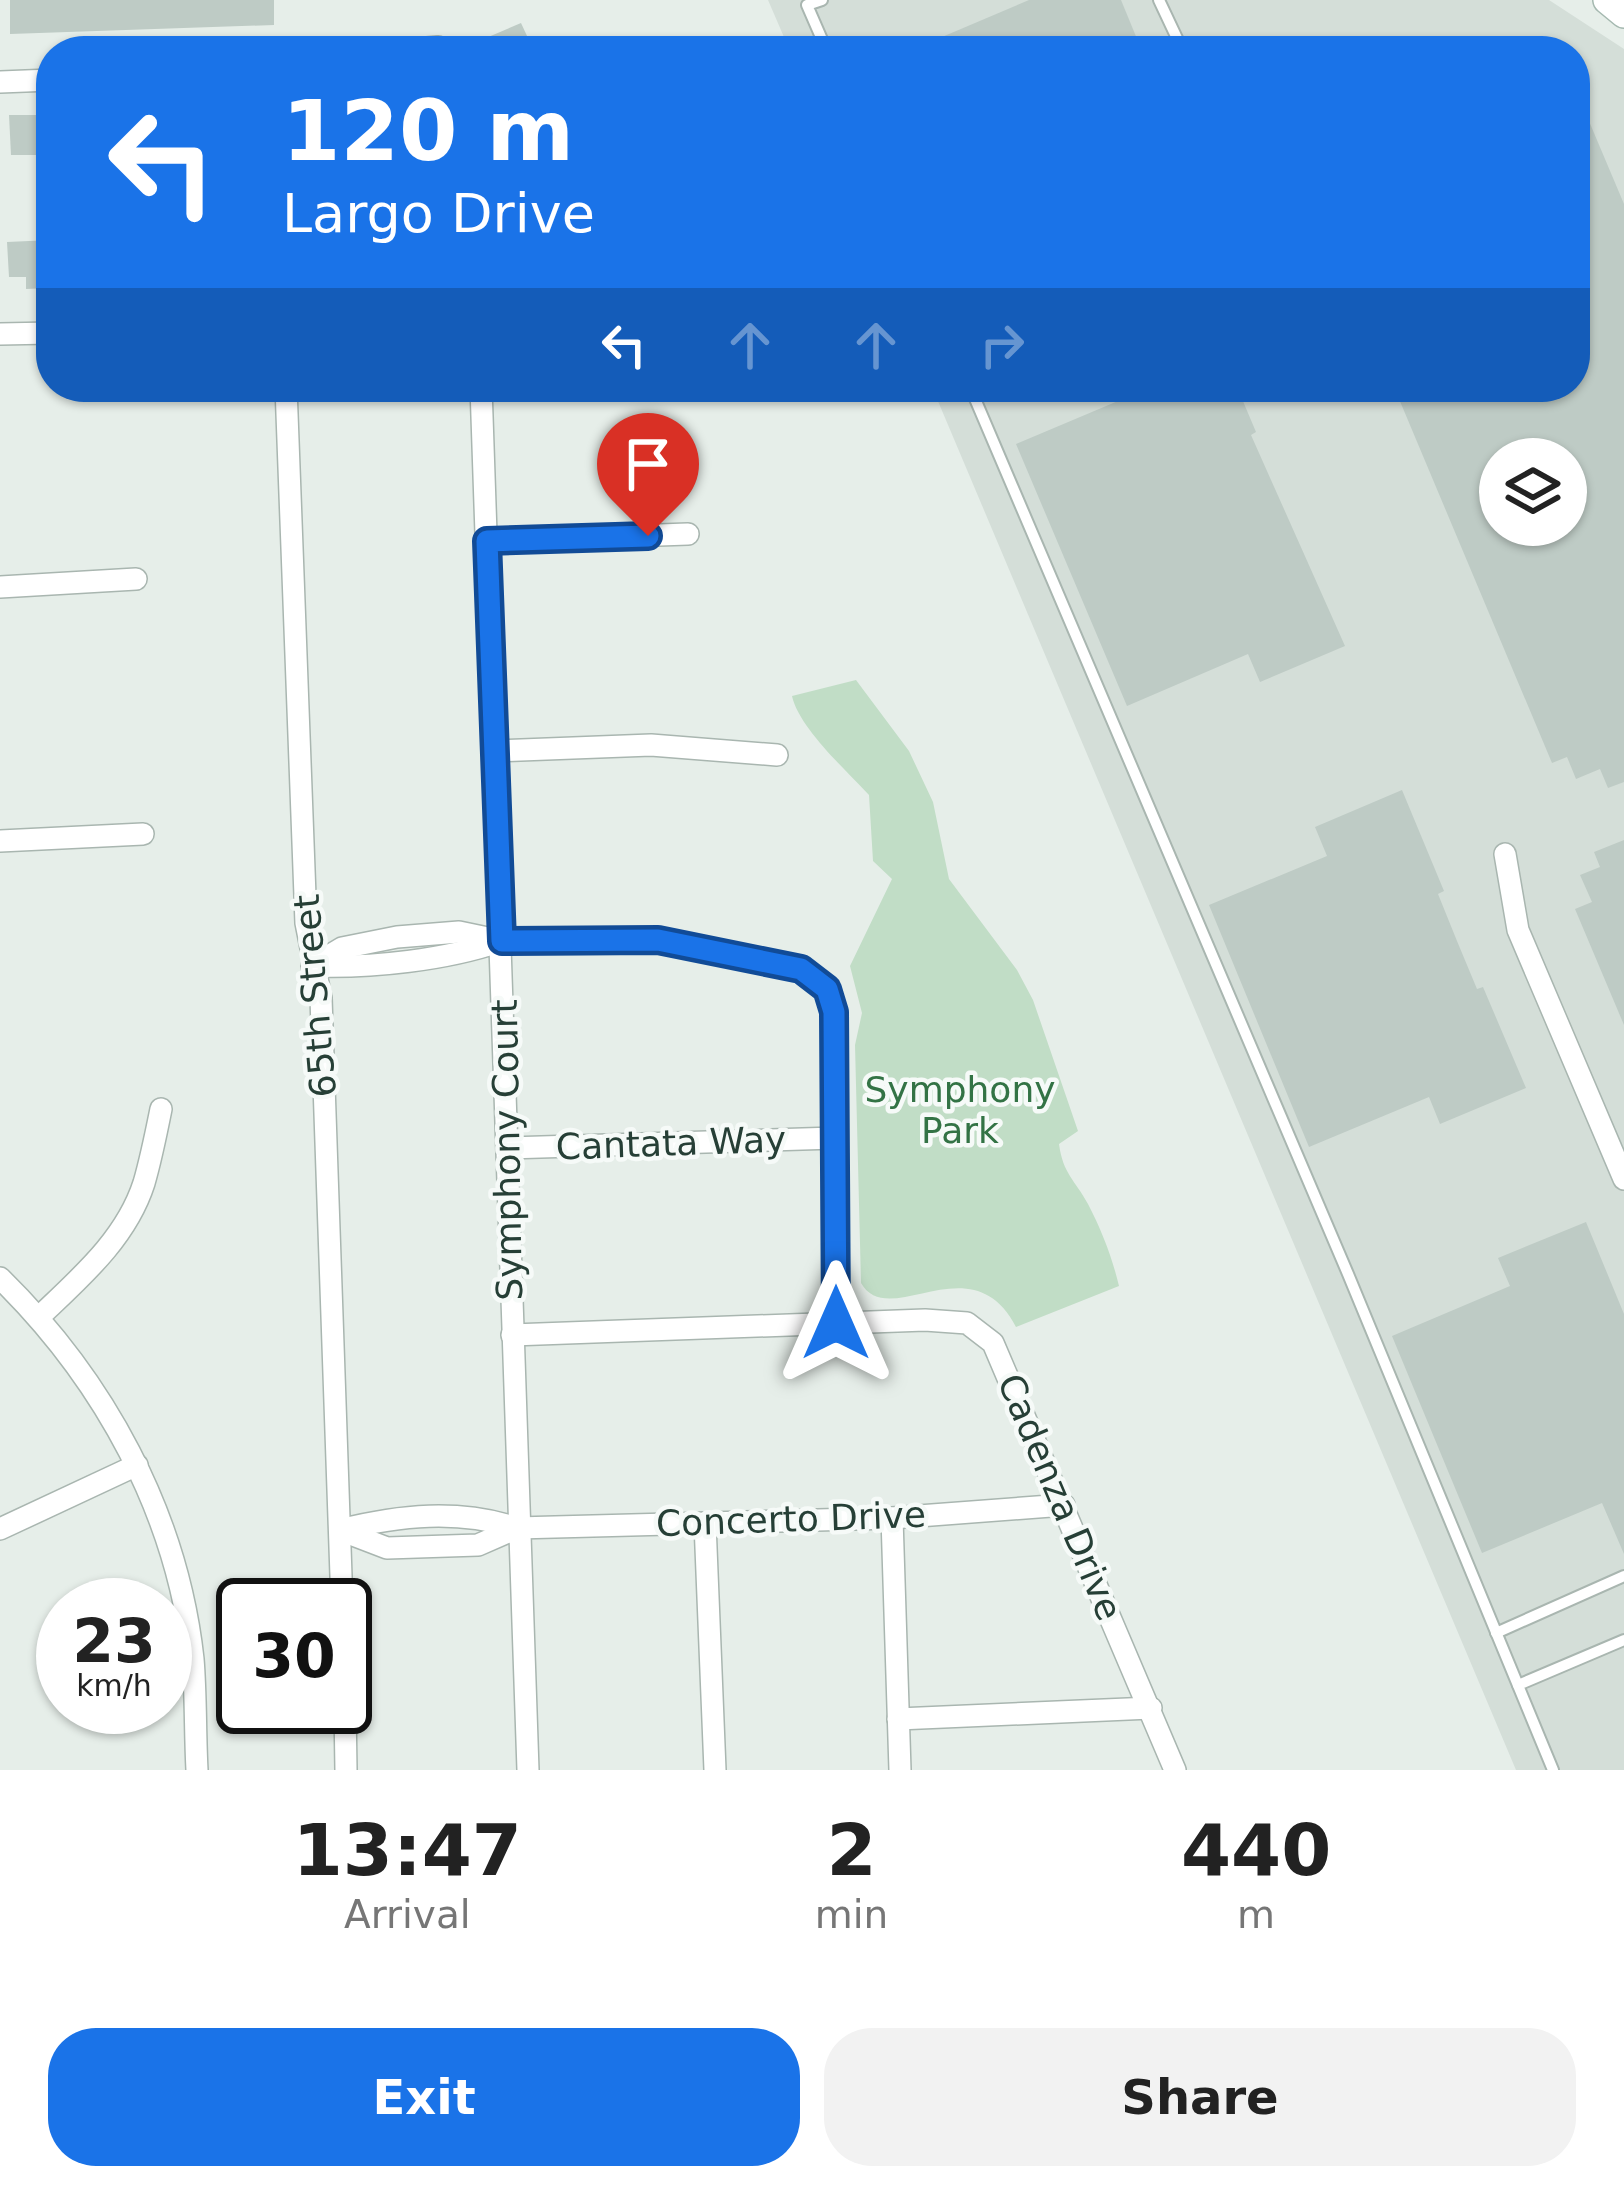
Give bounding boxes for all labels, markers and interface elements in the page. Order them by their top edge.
text: 120 m [282,82,574,180]
icon: left [84,84,240,240]
text: Largo Drive [282,182,595,245]
icon: left [591,312,657,378]
icon: ahead [717,312,783,378]
icon: ahead [843,312,909,378]
icon: right [969,312,1035,378]
pin [597,413,699,536]
icon: arrive [615,431,681,497]
map controls [1479,438,1587,546]
button: layers [1479,438,1587,546]
street label: 65th Street [286,893,344,1099]
street label: Symphony Court [484,999,530,1301]
park label: Symphony Park [864,1069,1056,1151]
street label: Cantata Way [555,1118,787,1168]
position arrow [773,1260,899,1386]
street label: Cadenza Drive [990,1368,1130,1626]
street label: Concerto Drive [655,1494,927,1544]
speed limit sign: 30 [216,1578,372,1734]
text: 23 [72,1606,156,1676]
text: km/h [76,1668,152,1703]
text: 13:47 [293,1808,522,1892]
text: 2 [826,1808,876,1892]
text: 440 [1181,1808,1331,1892]
text: Arrival [344,1892,471,1937]
text: min [815,1892,888,1937]
text: m [1237,1892,1275,1937]
button: Exit [48,2028,800,2166]
button: Share [824,2028,1576,2166]

